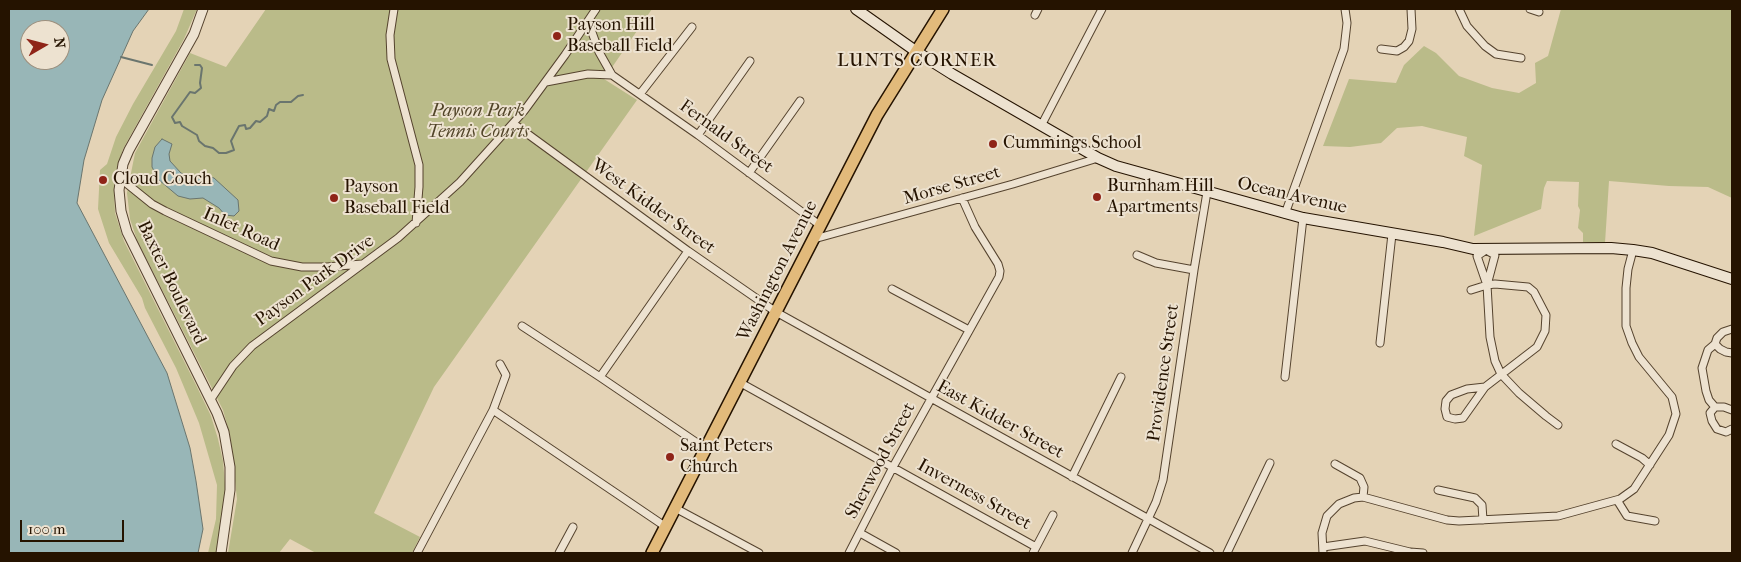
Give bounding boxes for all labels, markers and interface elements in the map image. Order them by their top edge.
place label: Payson Hill Baseball Field [567,15,672,58]
north arrow [20,20,70,70]
marker: Payson Hill Baseball Field [551,30,563,42]
text: N [50,37,69,49]
district label: LUNTS CORNER [835,50,999,72]
street label: Fernald Street [675,96,777,178]
park label: Payson Park Tennis Courts [427,101,529,144]
place label: Cummings School [1003,133,1141,155]
marker: Cummings School [987,138,999,150]
street label: West Kidder Street [587,155,719,259]
street label: Morse Street [901,162,1003,210]
place label: Cloud Couch [113,169,212,191]
street label: Ocean Avenue [1235,173,1349,219]
marker: Cloud Couch [97,174,109,186]
place label: Burnham Hill Apartments [1107,176,1214,218]
place label: Payson Baseball Field [344,177,449,220]
marker: Burnham Hill Apartments [1091,191,1103,203]
marker: Payson Baseball Field [328,192,340,204]
street label: Washington Avenue [733,197,823,345]
street label: Inlet Road [199,204,283,256]
street label: Baxter Boulevard [132,218,210,348]
street label: Payson Park Drive [251,231,379,331]
street label: Providence Street [1144,303,1184,443]
street label: East Kidder Street [933,376,1067,464]
street label: Sherwood Street [841,399,921,523]
place label: Saint Peters Church [680,436,773,478]
marker: Saint Peters Church [664,451,676,463]
street label: Inverness Street [914,455,1034,535]
scale bar [22,510,126,542]
text: 100 m [28,520,66,538]

